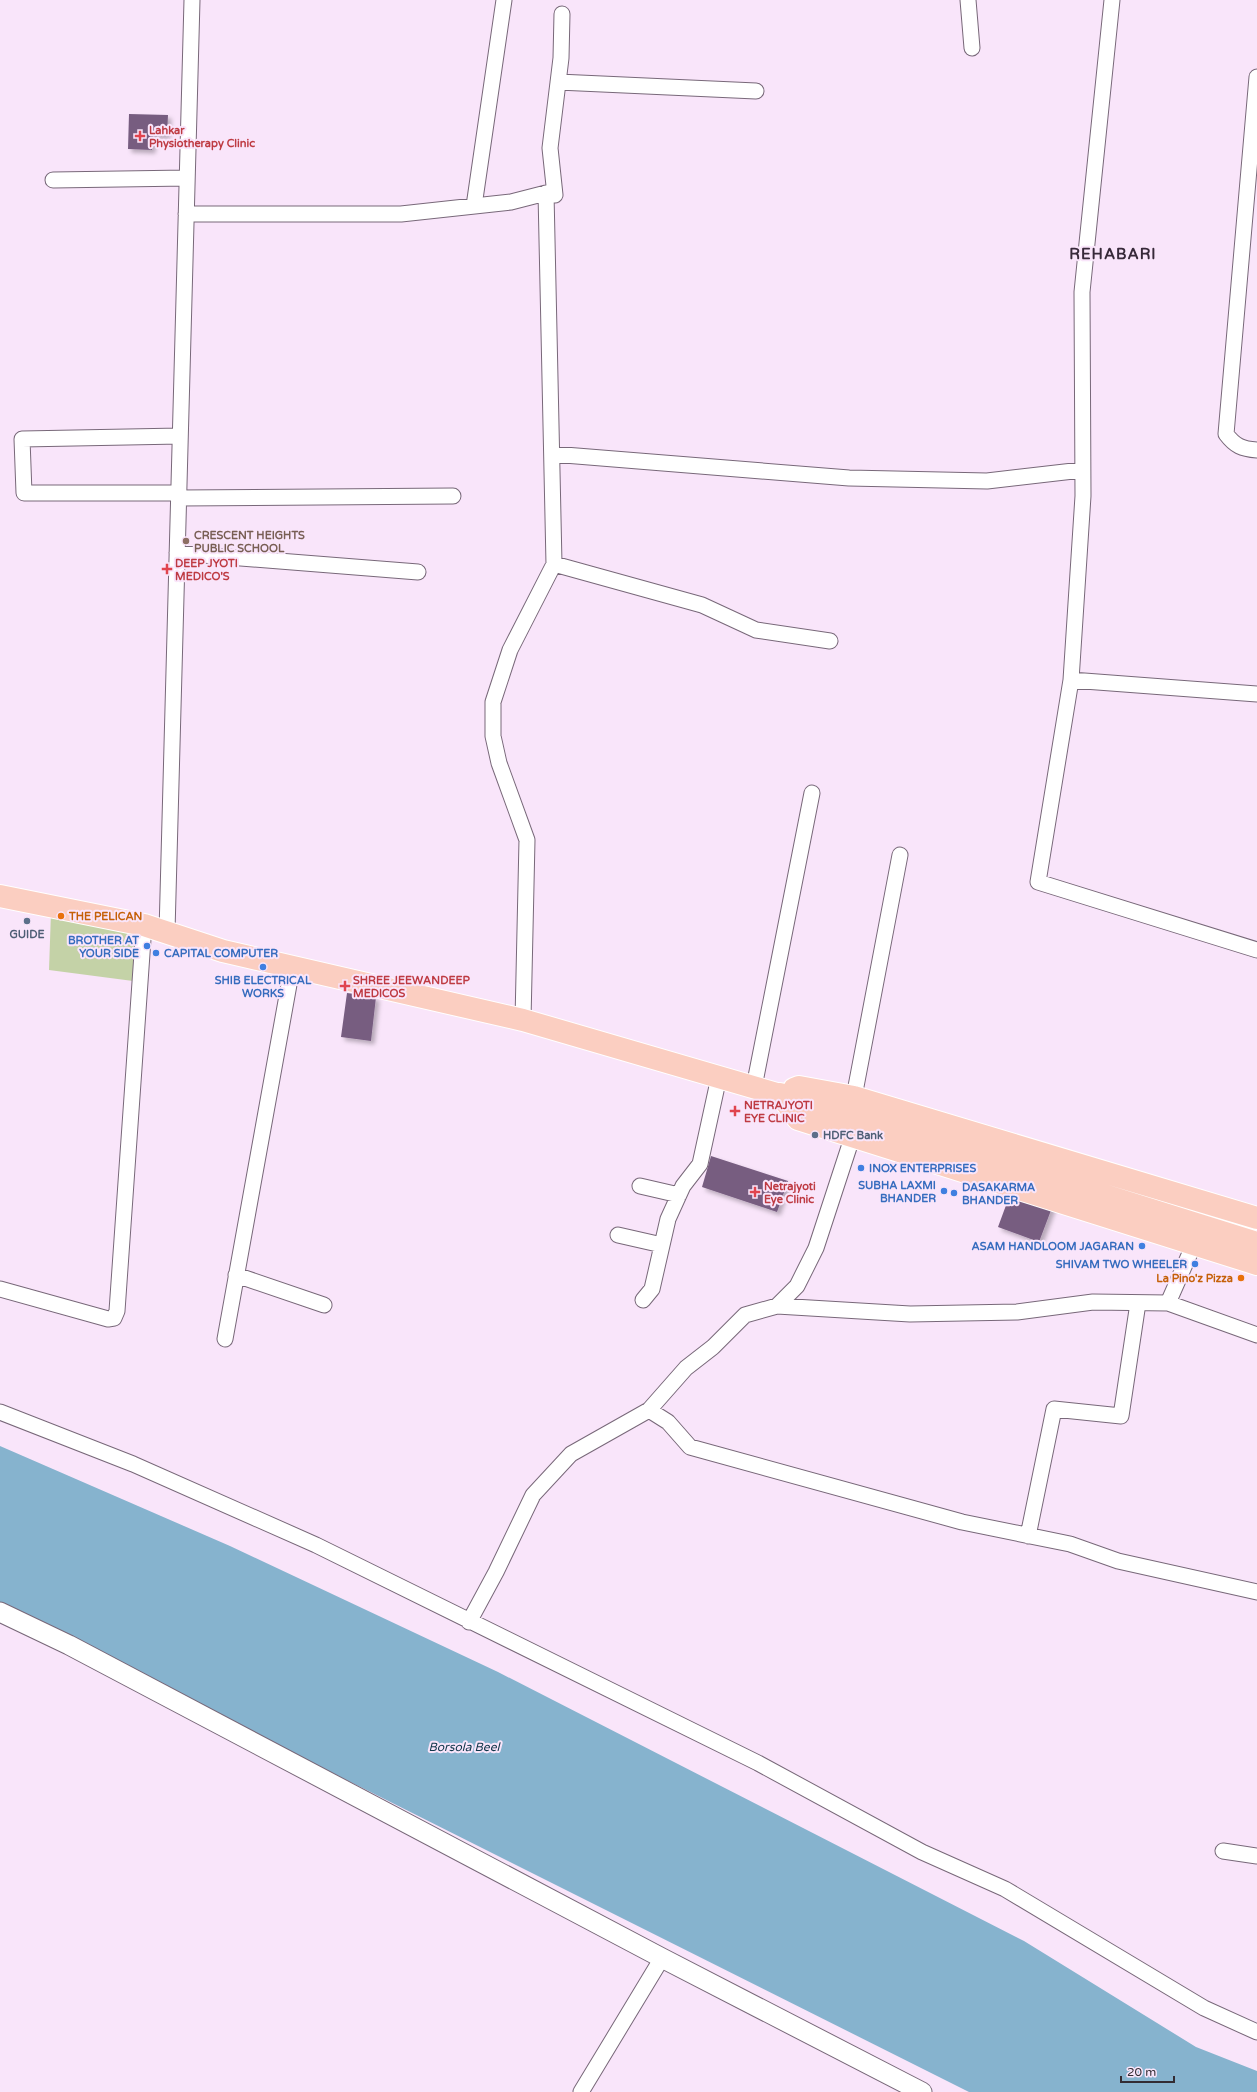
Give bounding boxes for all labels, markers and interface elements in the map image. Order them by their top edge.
place label: Lahkar Physiotherapy Clinic [149,124,255,151]
marker: Lahkar Physiotherapy Clinic [134,130,146,142]
district label: REHABARI [1069,245,1157,263]
place label: CRESCENT HEIGHTS PUBLIC SCHOOL [194,529,305,555]
marker: CRESCENT HEIGHTS PUBLIC SCHOOL [181,536,191,546]
place label: DEEP JYOTI MEDICO'S [175,557,238,583]
marker: DEEP JYOTI MEDICO'S [162,564,172,574]
place label: THE PELICAN [68,910,142,923]
marker: THE PELICAN [56,911,66,921]
marker: GUIDE [22,916,32,926]
place label: GUIDE [9,928,45,941]
place label: BROTHER AT YOUR SIDE [68,934,139,960]
marker: BROTHER AT YOUR SIDE [142,941,152,951]
place label: CAPITAL COMPUTER [164,947,278,960]
marker: CAPITAL COMPUTER [151,948,161,958]
marker: SHIB ELECTRICAL WORKS [258,962,268,972]
place label: SHIB ELECTRICAL WORKS [215,974,312,1000]
place label: SHREE JEEWANDEEP MEDICOS [353,974,470,1000]
marker: SHREE JEEWANDEEP MEDICOS [340,981,350,991]
place label: NETRAJYOTI EYE CLINIC [744,1099,813,1125]
marker: NETRAJYOTI EYE CLINIC [729,1105,741,1117]
place label: HDFC Bank [823,1129,883,1142]
marker: HDFC Bank [810,1130,820,1140]
place label: INOX ENTERPRISES [869,1162,976,1175]
marker: INOX ENTERPRISES [856,1163,866,1173]
place label: SUBHA LAXMI BHANDER [858,1179,936,1205]
place label: Netrajyoti Eye Clinic [764,1180,816,1207]
place label: DASAKARMA BHANDER [962,1181,1035,1207]
marker: Netrajyoti Eye Clinic [749,1186,761,1198]
marker: SUBHA LAXMI BHANDER [939,1186,949,1196]
marker: DASAKARMA BHANDER [949,1188,959,1198]
place label: ASAM HANDLOOM JAGARAN [971,1240,1134,1253]
marker: ASAM HANDLOOM JAGARAN [1137,1241,1147,1251]
place label: SHIVAM TWO WHEELER [1056,1258,1187,1271]
marker: SHIVAM TWO WHEELER [1190,1259,1200,1269]
place label: La Pino'z Pizza [1156,1272,1233,1285]
marker: La Pino'z Pizza [1236,1273,1246,1283]
water label: Borsola Beel [429,1740,501,1754]
scale bar [1121,2058,1174,2084]
text: 20 m [1127,2065,1156,2079]

